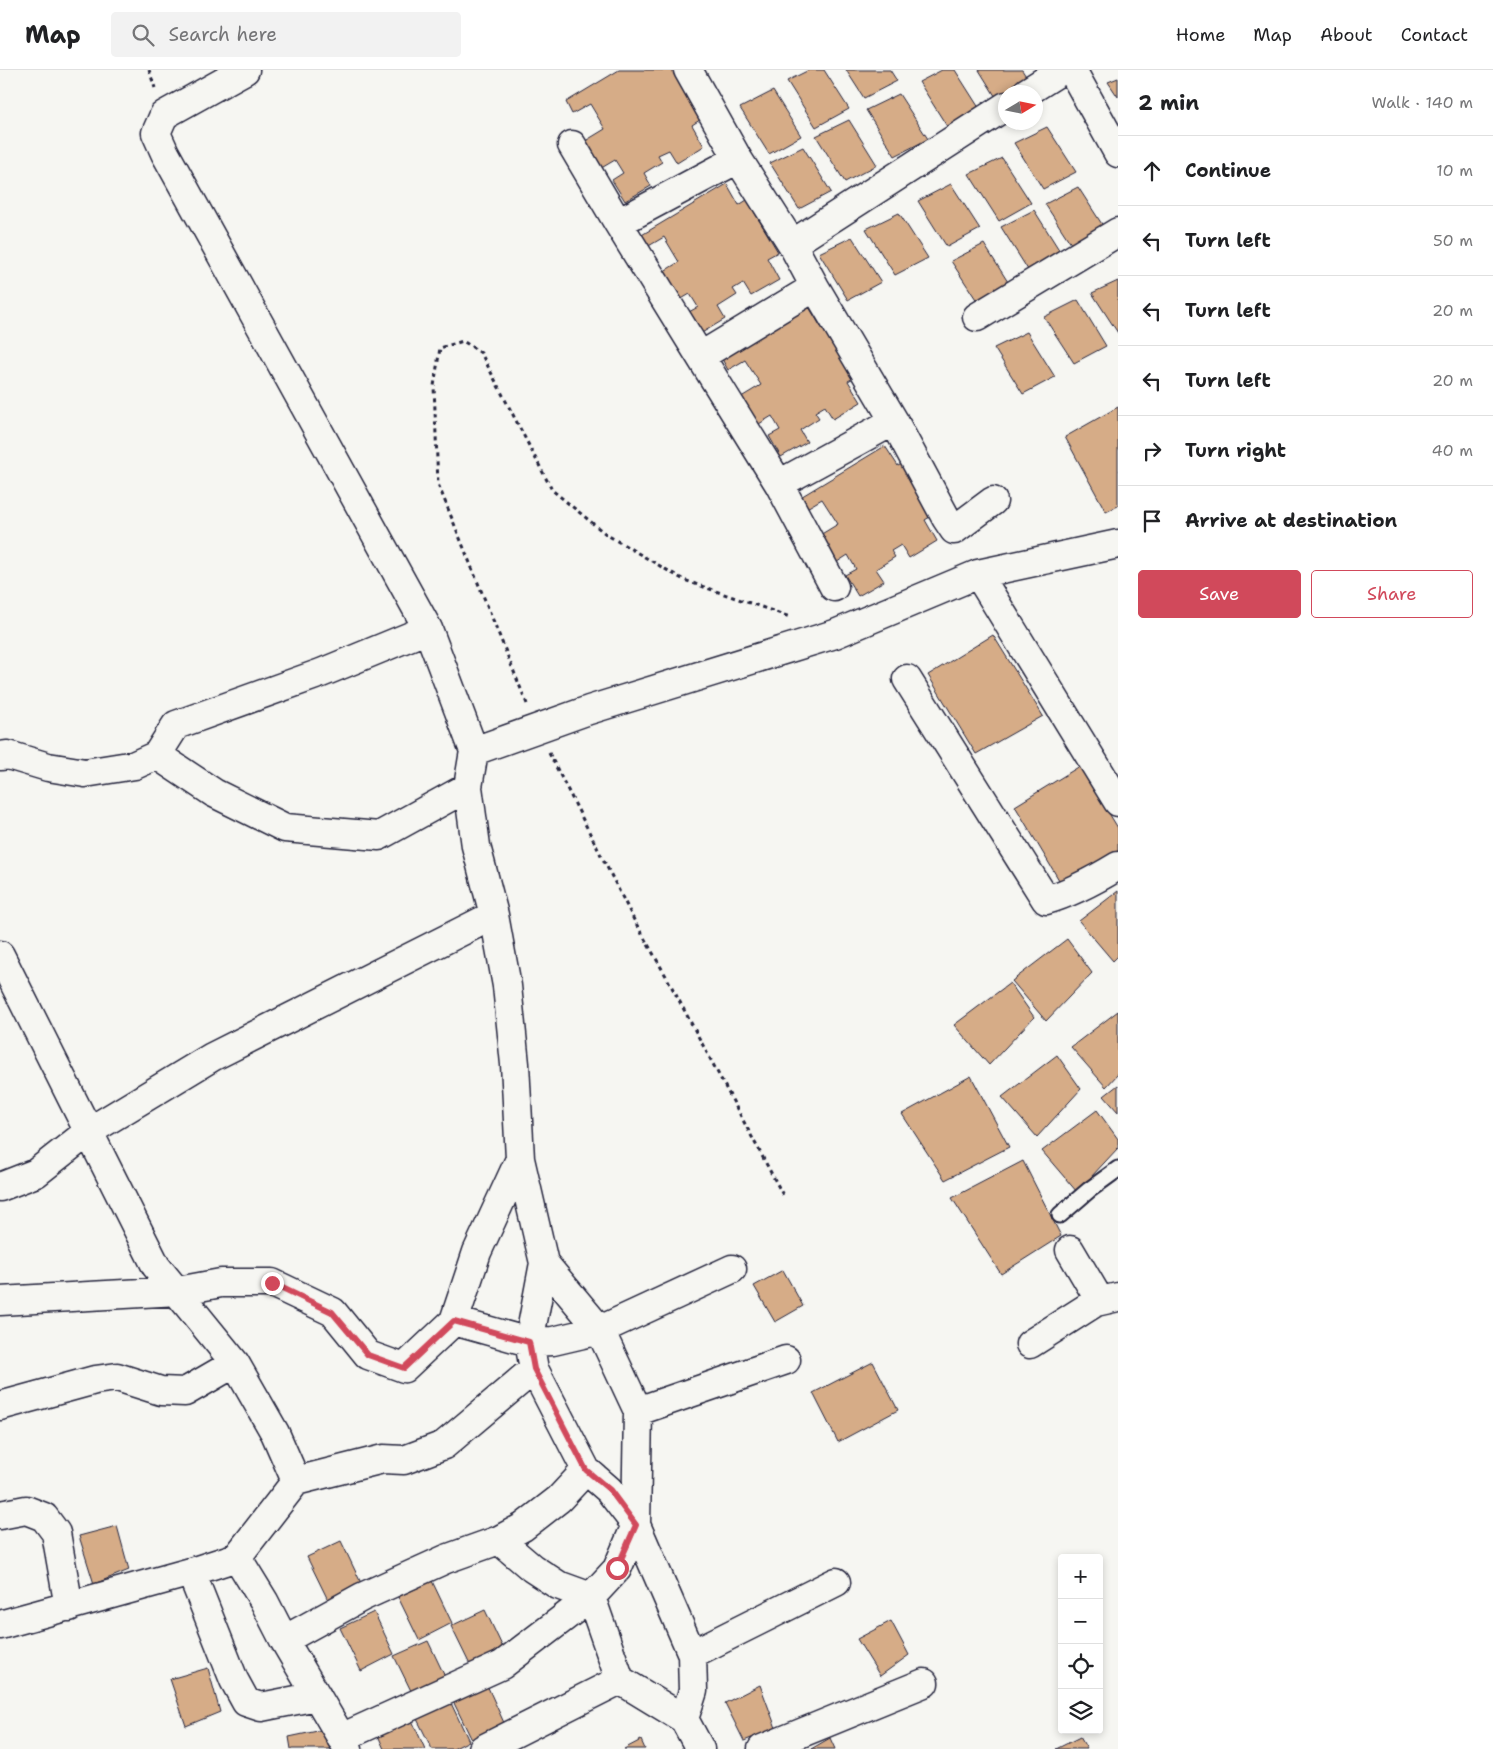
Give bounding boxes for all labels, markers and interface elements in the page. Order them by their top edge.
search box [111,12,461,57]
text: Map [25,19,81,51]
icon: search [129,21,157,49]
text: Search here [169,22,277,47]
text: Home [1176,23,1225,47]
text: Map [1253,23,1292,47]
text: About [1320,23,1373,47]
text: Contact [1401,23,1468,47]
north arrow [998,85,1043,130]
text: 2 min [1138,89,1199,117]
text: Walk · 140 m [1371,92,1473,113]
icon: ahead [1138,157,1166,185]
text: Continue [1185,158,1271,183]
text: 10 m [1436,160,1473,181]
icon: left [1138,227,1166,255]
text: Turn left [1185,228,1271,253]
text: 50 m [1433,230,1473,251]
icon: left [1138,297,1166,325]
text: Turn left [1185,298,1271,323]
text: 20 m [1432,300,1473,321]
icon: left [1138,367,1166,395]
text: Turn left [1185,368,1271,393]
text: 20 m [1432,370,1473,391]
icon: right [1138,437,1166,465]
text: Turn right [1185,438,1286,463]
text: 40 m [1431,440,1473,461]
icon: arrive [1138,507,1166,535]
text: Arrive at destination [1185,508,1397,533]
button: Save [1138,570,1301,618]
button: Share [1311,570,1473,618]
route end [261,1272,284,1295]
map controls [1058,1554,1103,1734]
button: + [1058,1554,1103,1599]
route start [606,1557,629,1580]
button: − [1058,1599,1103,1644]
button: locate [1058,1644,1103,1689]
button: layers [1058,1689,1103,1734]

